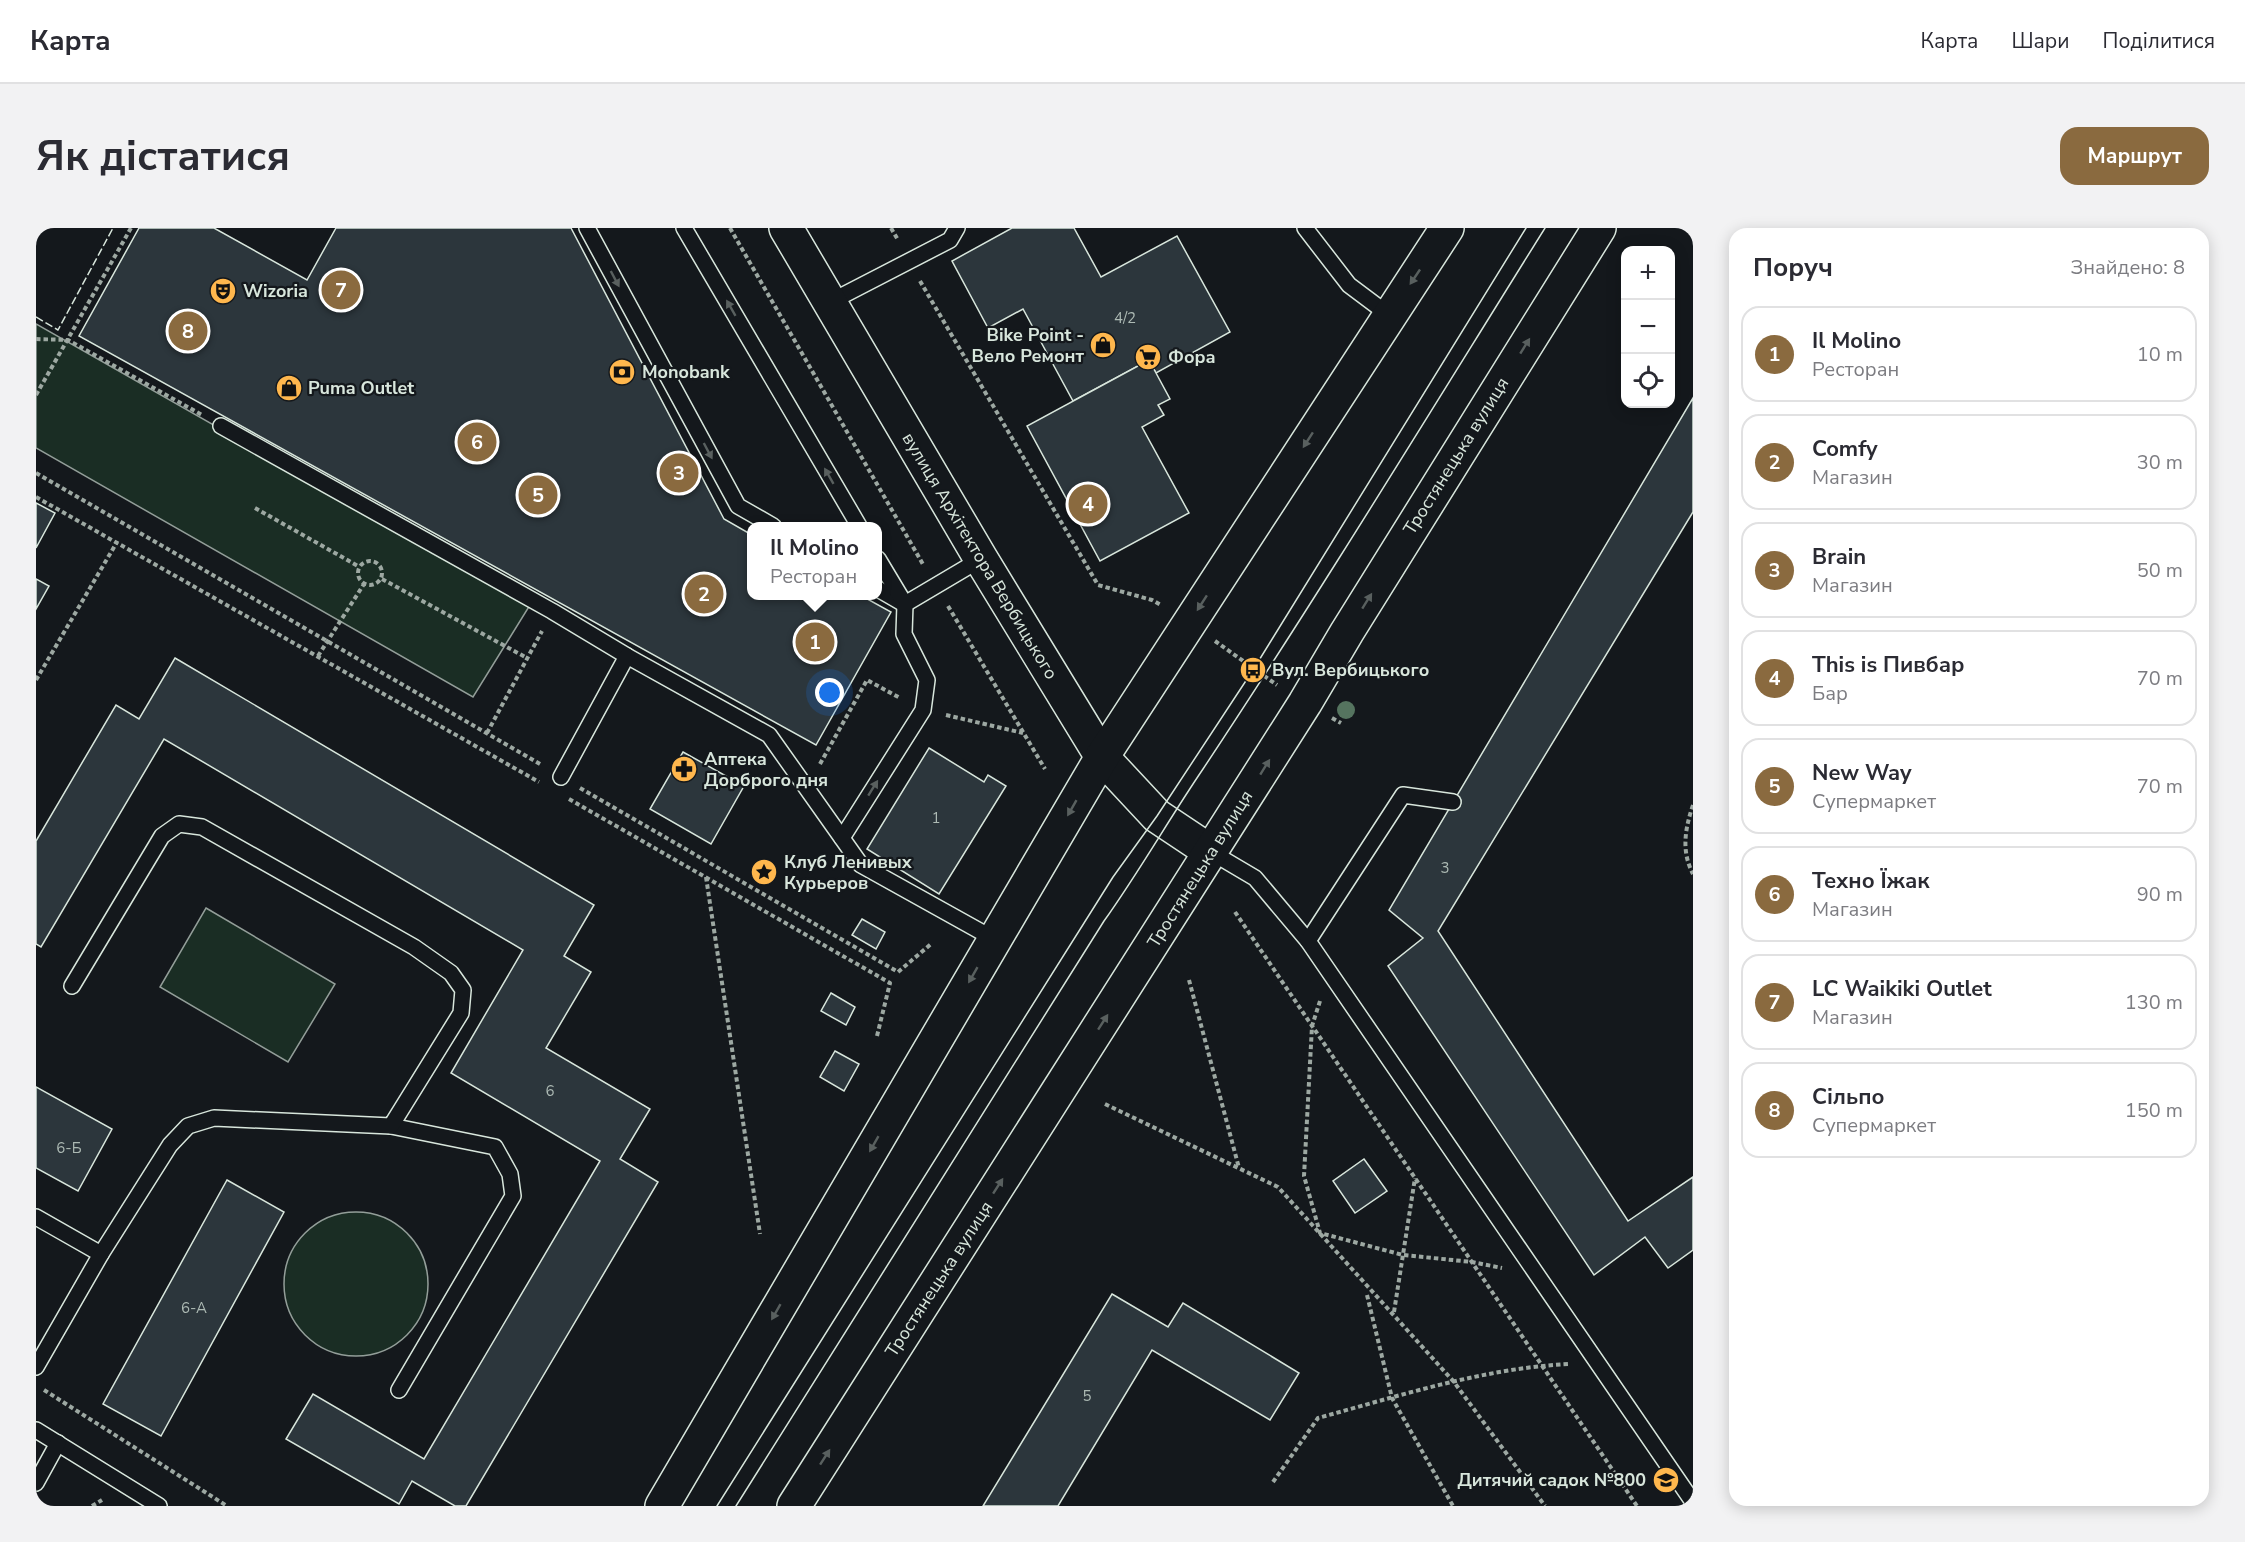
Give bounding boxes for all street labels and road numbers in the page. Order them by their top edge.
street label: Тростянецька вулиця [1398,373,1514,539]
street label: вулиця Архітектора Вербицького [897,428,1063,684]
street label: Тростянецька вулиця [1142,786,1258,952]
street label: Тростянецька вулиця [880,1197,998,1361]

